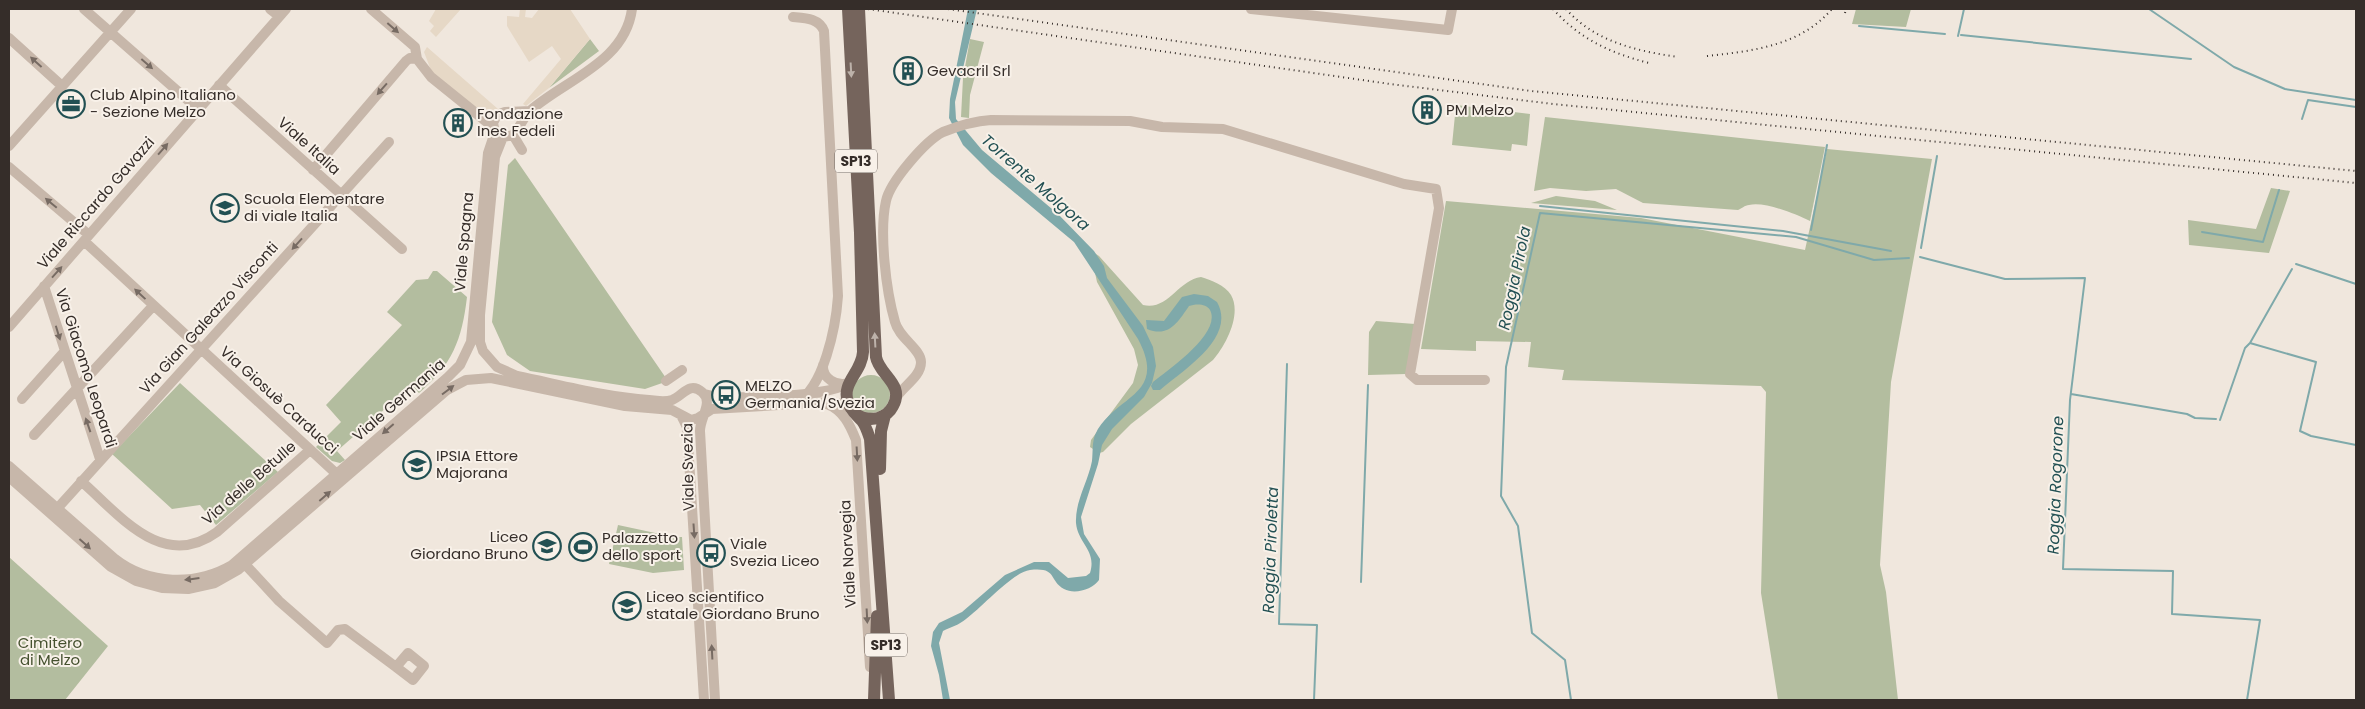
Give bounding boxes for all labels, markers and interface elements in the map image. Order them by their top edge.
one-way arrow [387,22,399,34]
one-way arrow [30,56,42,68]
building icon: Gevacril Srl [893,56,923,86]
one-way arrow [140,58,152,70]
place label: Gevacril Srl [927,60,1011,81]
one-way arrow [848,63,856,79]
one-way arrow [377,82,388,95]
place label: Club Alpino Italiano - Sezione Melzo [90,84,236,122]
office icon: Club Alpino Italiano - Sezione Melzo [56,89,86,119]
building icon: PM Melzo [1412,95,1442,125]
place label: PM Melzo [1446,99,1514,120]
place label: Fondazione Ines Fedeli [477,103,563,141]
building icon: Fondazione Ines Fedeli [443,108,473,138]
street label: Viale Italia [273,112,345,179]
water label: Torrente Molgora [976,129,1095,236]
street label: Viale Riccardo Gavazzi [32,132,159,273]
one-way arrow [158,143,169,156]
road number: SP13 [835,150,877,172]
place label: Scuola Elementare di viale Italia [244,188,384,226]
street label: Viale Spagna [449,191,478,293]
school or university icon: Scuola Elementare di viale Italia [210,193,240,223]
one-way arrow [45,198,58,209]
water label: Roggia Pirola [1492,224,1537,332]
street label: Via Gian Galeazzo Visconti [134,237,283,398]
one-way arrow [291,238,303,250]
one-way arrow [51,265,62,278]
street label: Via Giacomo Leopardi [51,286,122,450]
one-way arrow [134,288,146,300]
one-way arrow [55,325,63,340]
one-way arrow [870,332,878,348]
street label: Via Giosuè Carducci [216,341,343,458]
street label: Viale Germania [348,353,450,446]
place label: MELZO Germania/Svezia [745,375,875,413]
bus stop icon: MELZO Germania/Svezia [711,380,741,410]
one-way arrow [441,385,454,396]
water label: Roggia Rogorone [2042,415,2069,555]
one-way arrow [84,417,91,432]
one-way arrow [383,423,395,435]
street label: Viale Svezia [676,423,699,511]
street label: Via delle Betulle [197,436,300,529]
place label: IPSIA Ettore Majorana [436,445,518,483]
one-way arrow [854,446,862,462]
school or university icon: IPSIA Ettore Majorana [402,450,432,480]
water label: Roggia Piroletta [1257,486,1284,614]
one-way arrow [318,491,331,502]
street label: Viale Norvegia [834,499,861,609]
one-way arrow [690,524,698,540]
place label: Liceo Giordano Bruno [410,526,528,564]
place label: Palazzetto dello sport [602,527,681,565]
school or university icon: Liceo Giordano Bruno [532,531,562,561]
sports icon: Palazzetto dello sport [568,532,598,562]
place label: Viale Svezia Liceo [730,533,819,571]
one-way arrow [78,538,90,550]
bus stop icon: Viale Svezia Liceo [696,538,726,568]
one-way arrow [184,575,200,583]
place label: Liceo scientifico statale Giordano Bruno [646,586,820,624]
school or university icon: Liceo scientifico statale Giordano Bruno [612,591,642,621]
one-way arrow [864,609,872,625]
park label: Cimitero di Melzo [18,632,82,670]
road number: SP13 [865,634,907,656]
one-way arrow [707,643,715,659]

